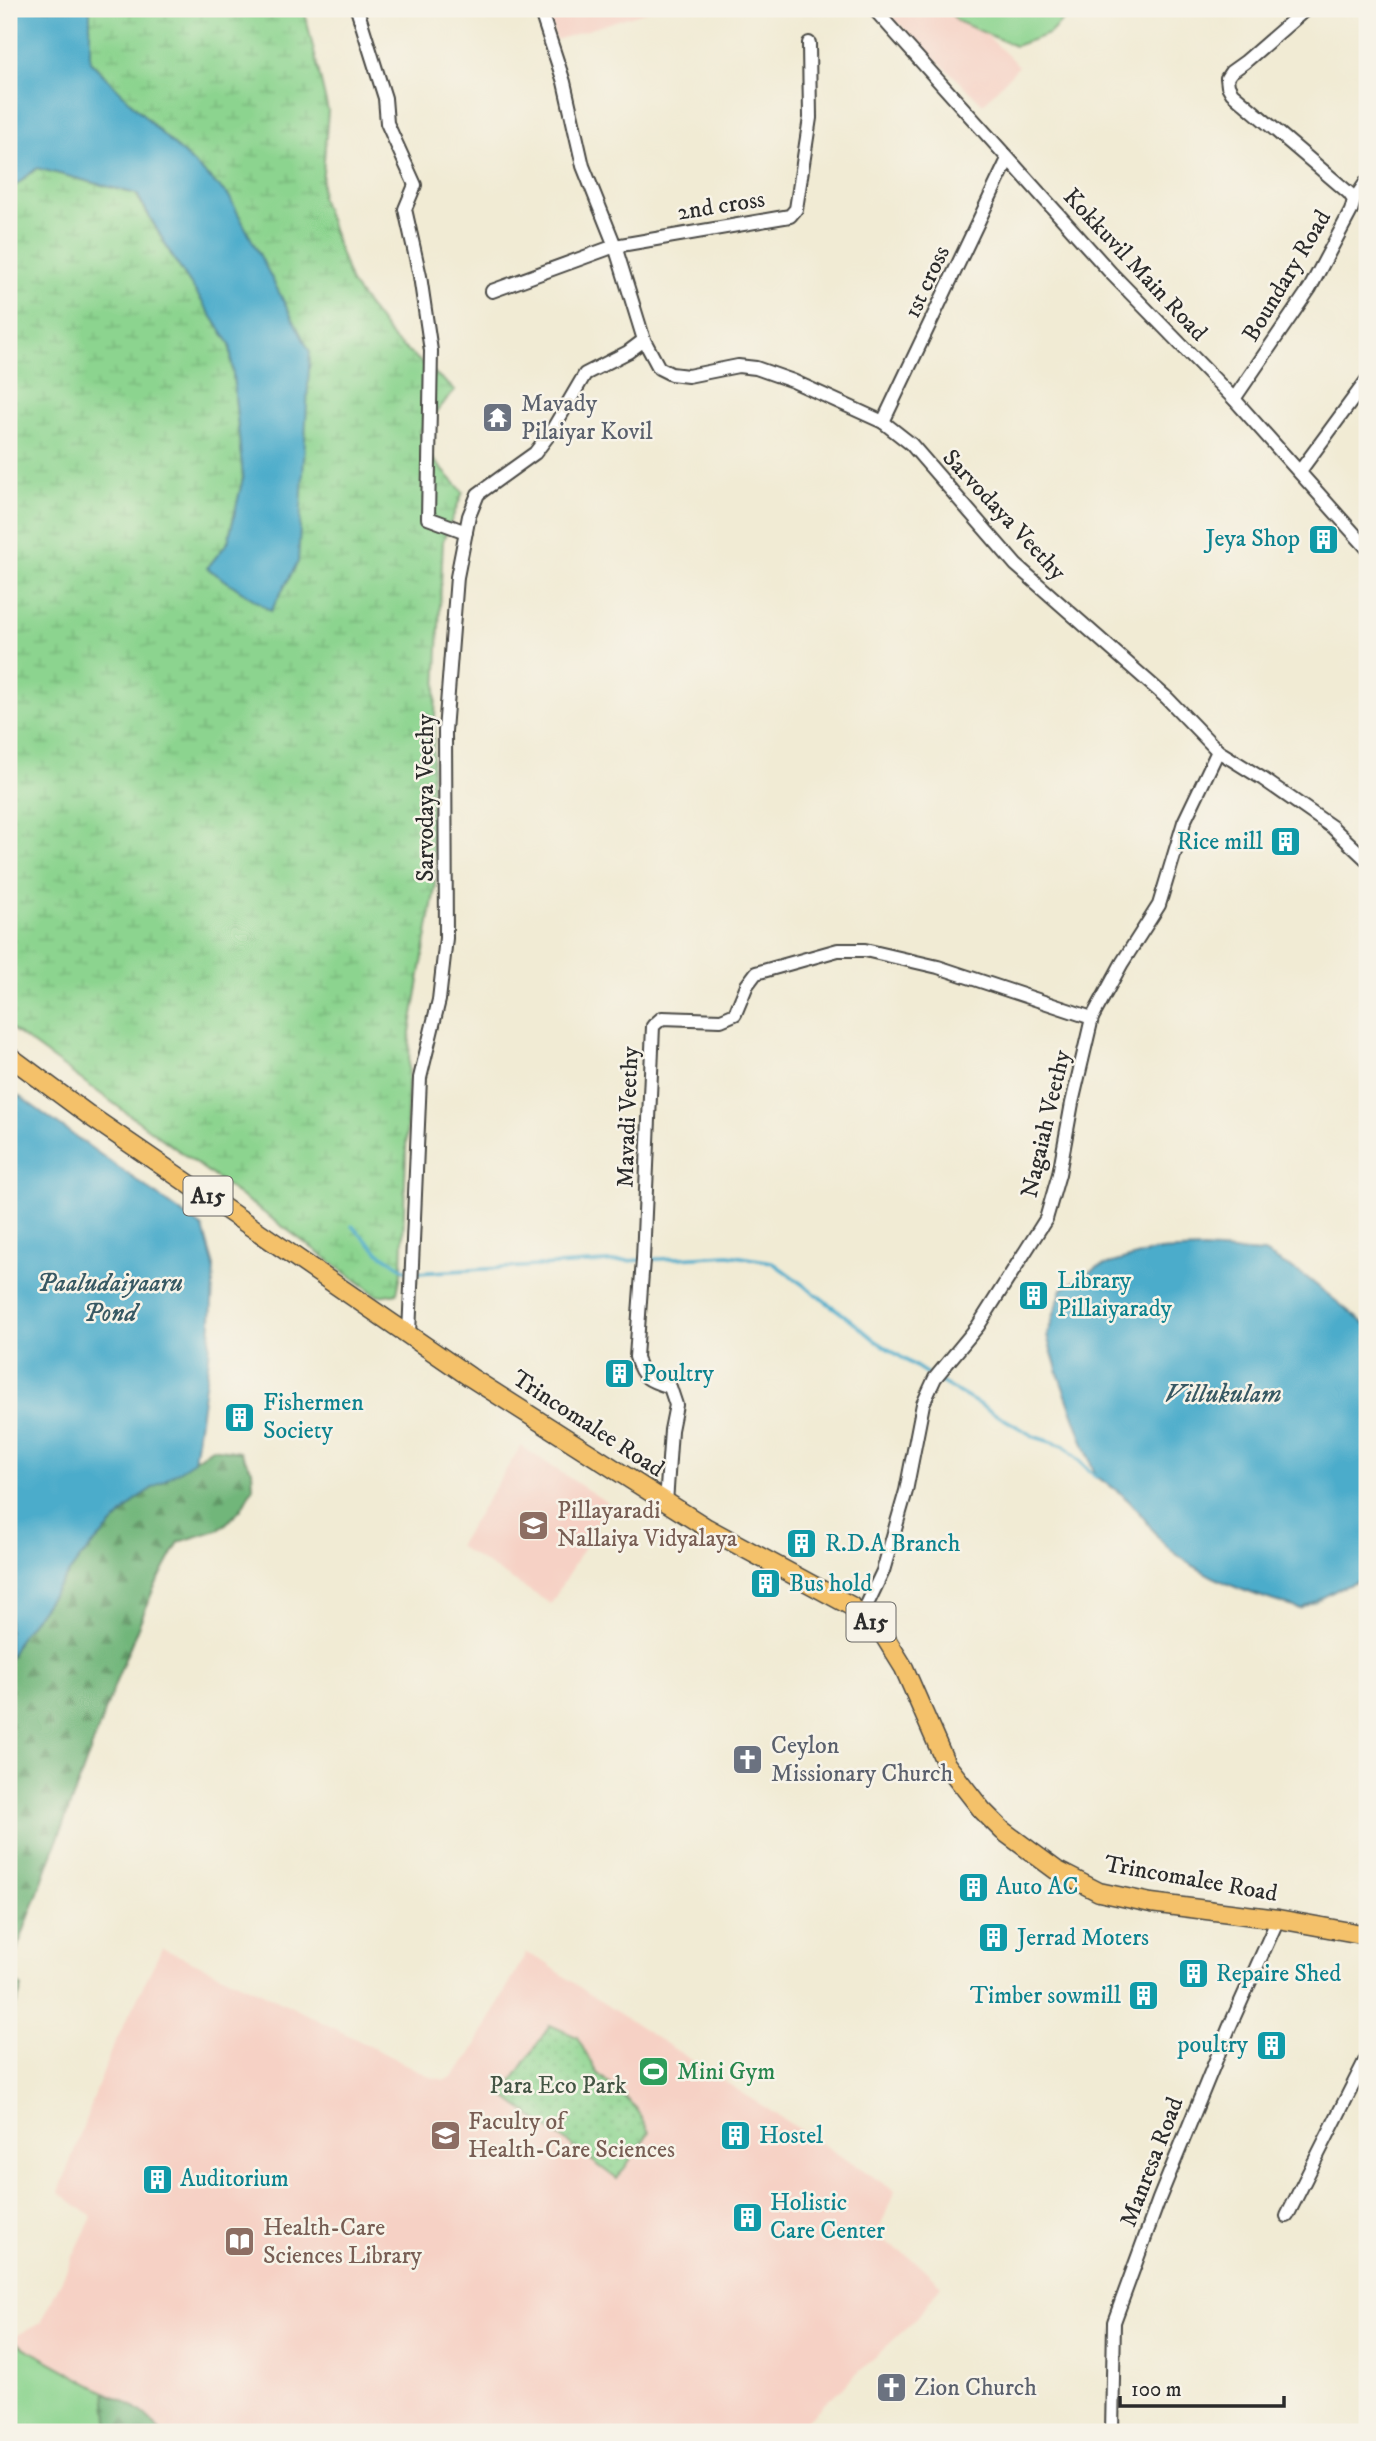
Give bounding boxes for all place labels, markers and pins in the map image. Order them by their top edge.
place label: Mavady Pilaiyar Kovil [521,389,653,447]
temple icon: Mavady Pilaiyar Kovil [481,401,515,435]
building icon: Jeya Shop [1306,522,1340,556]
place label: Jeya Shop [1203,524,1300,554]
building icon: Rice mill [1269,825,1303,859]
place label: Rice mill [1177,827,1264,857]
place label: Library Pillaiyarady [1057,1266,1172,1324]
building icon: Library Pillaiyarady [1017,1278,1051,1312]
building icon: Poultry [602,1357,636,1391]
place label: Poultry [642,1359,714,1389]
place label: Fishermen Society [263,1388,364,1446]
building icon: Fishermen Society [223,1400,257,1434]
place label: Pillayaradi Nallaiya Vidyalaya [557,1496,738,1554]
school or university icon: Pillayaradi Nallaiya Vidyalaya [517,1508,551,1542]
building icon: R.D.A Branch [785,1527,819,1561]
place label: R.D.A Branch [825,1529,961,1559]
building icon: Bus hold [749,1567,783,1601]
place label: Bus hold [789,1569,872,1599]
place label: Ceylon Missionary Church [771,1731,953,1789]
church icon: Ceylon Missionary Church [731,1743,765,1777]
building icon: Auto AC [956,1870,990,1904]
place label: Auto AC [996,1872,1078,1902]
building icon: Jerrad Moters [977,1921,1011,1955]
place label: Jerrad Moters [1015,1923,1149,1953]
building icon: Repaire Shed [1176,1957,1210,1991]
place label: Repaire Shed [1216,1959,1341,1989]
building icon: Timber sowmill [1127,1979,1161,2013]
place label: Timber sowmill [970,1981,1122,2011]
building icon: poultry [1254,2028,1288,2062]
place label: poultry [1177,2030,1249,2060]
sports icon: Mini Gym [637,2055,671,2089]
place label: Mini Gym [677,2057,775,2087]
place label: Faculty of Health-Care Sciences [468,2107,675,2165]
school or university icon: Faculty of Health-Care Sciences [428,2119,462,2153]
building icon: Hostel [719,2119,753,2153]
place label: Hostel [759,2121,824,2151]
building icon: Auditorium [140,2162,174,2196]
place label: Auditorium [180,2164,289,2194]
place label: Holistic Care Center [770,2188,885,2246]
building icon: Holistic Care Center [730,2200,764,2234]
place label: Health-Care Sciences Library [263,2213,423,2271]
library icon: Health-Care Sciences Library [223,2225,257,2259]
church icon: Zion Church [874,2371,908,2405]
place label: Zion Church [914,2373,1037,2403]

